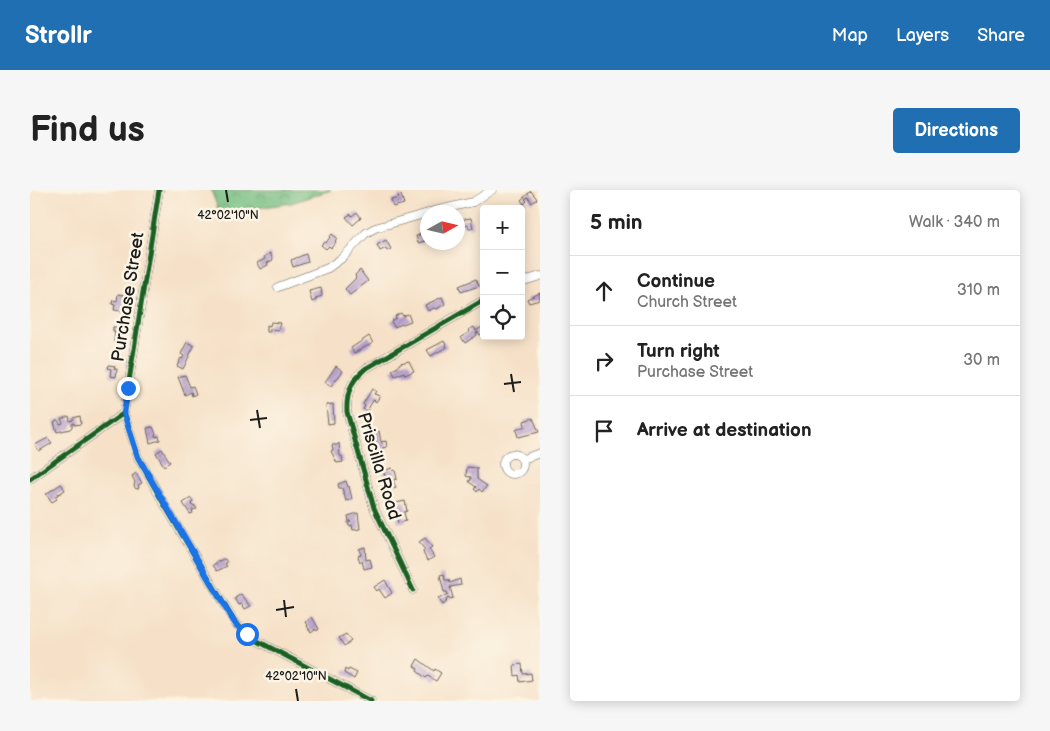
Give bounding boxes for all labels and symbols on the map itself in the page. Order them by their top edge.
north arrow [420,205,465,250]
text: 42°02'10"N [197,208,259,223]
street label: Purchase Street [107,230,149,363]
route end [117,377,140,400]
street label: Priscilla Road [353,410,405,522]
route start [236,623,259,646]
text: 42°02'10"N [265,669,327,684]

